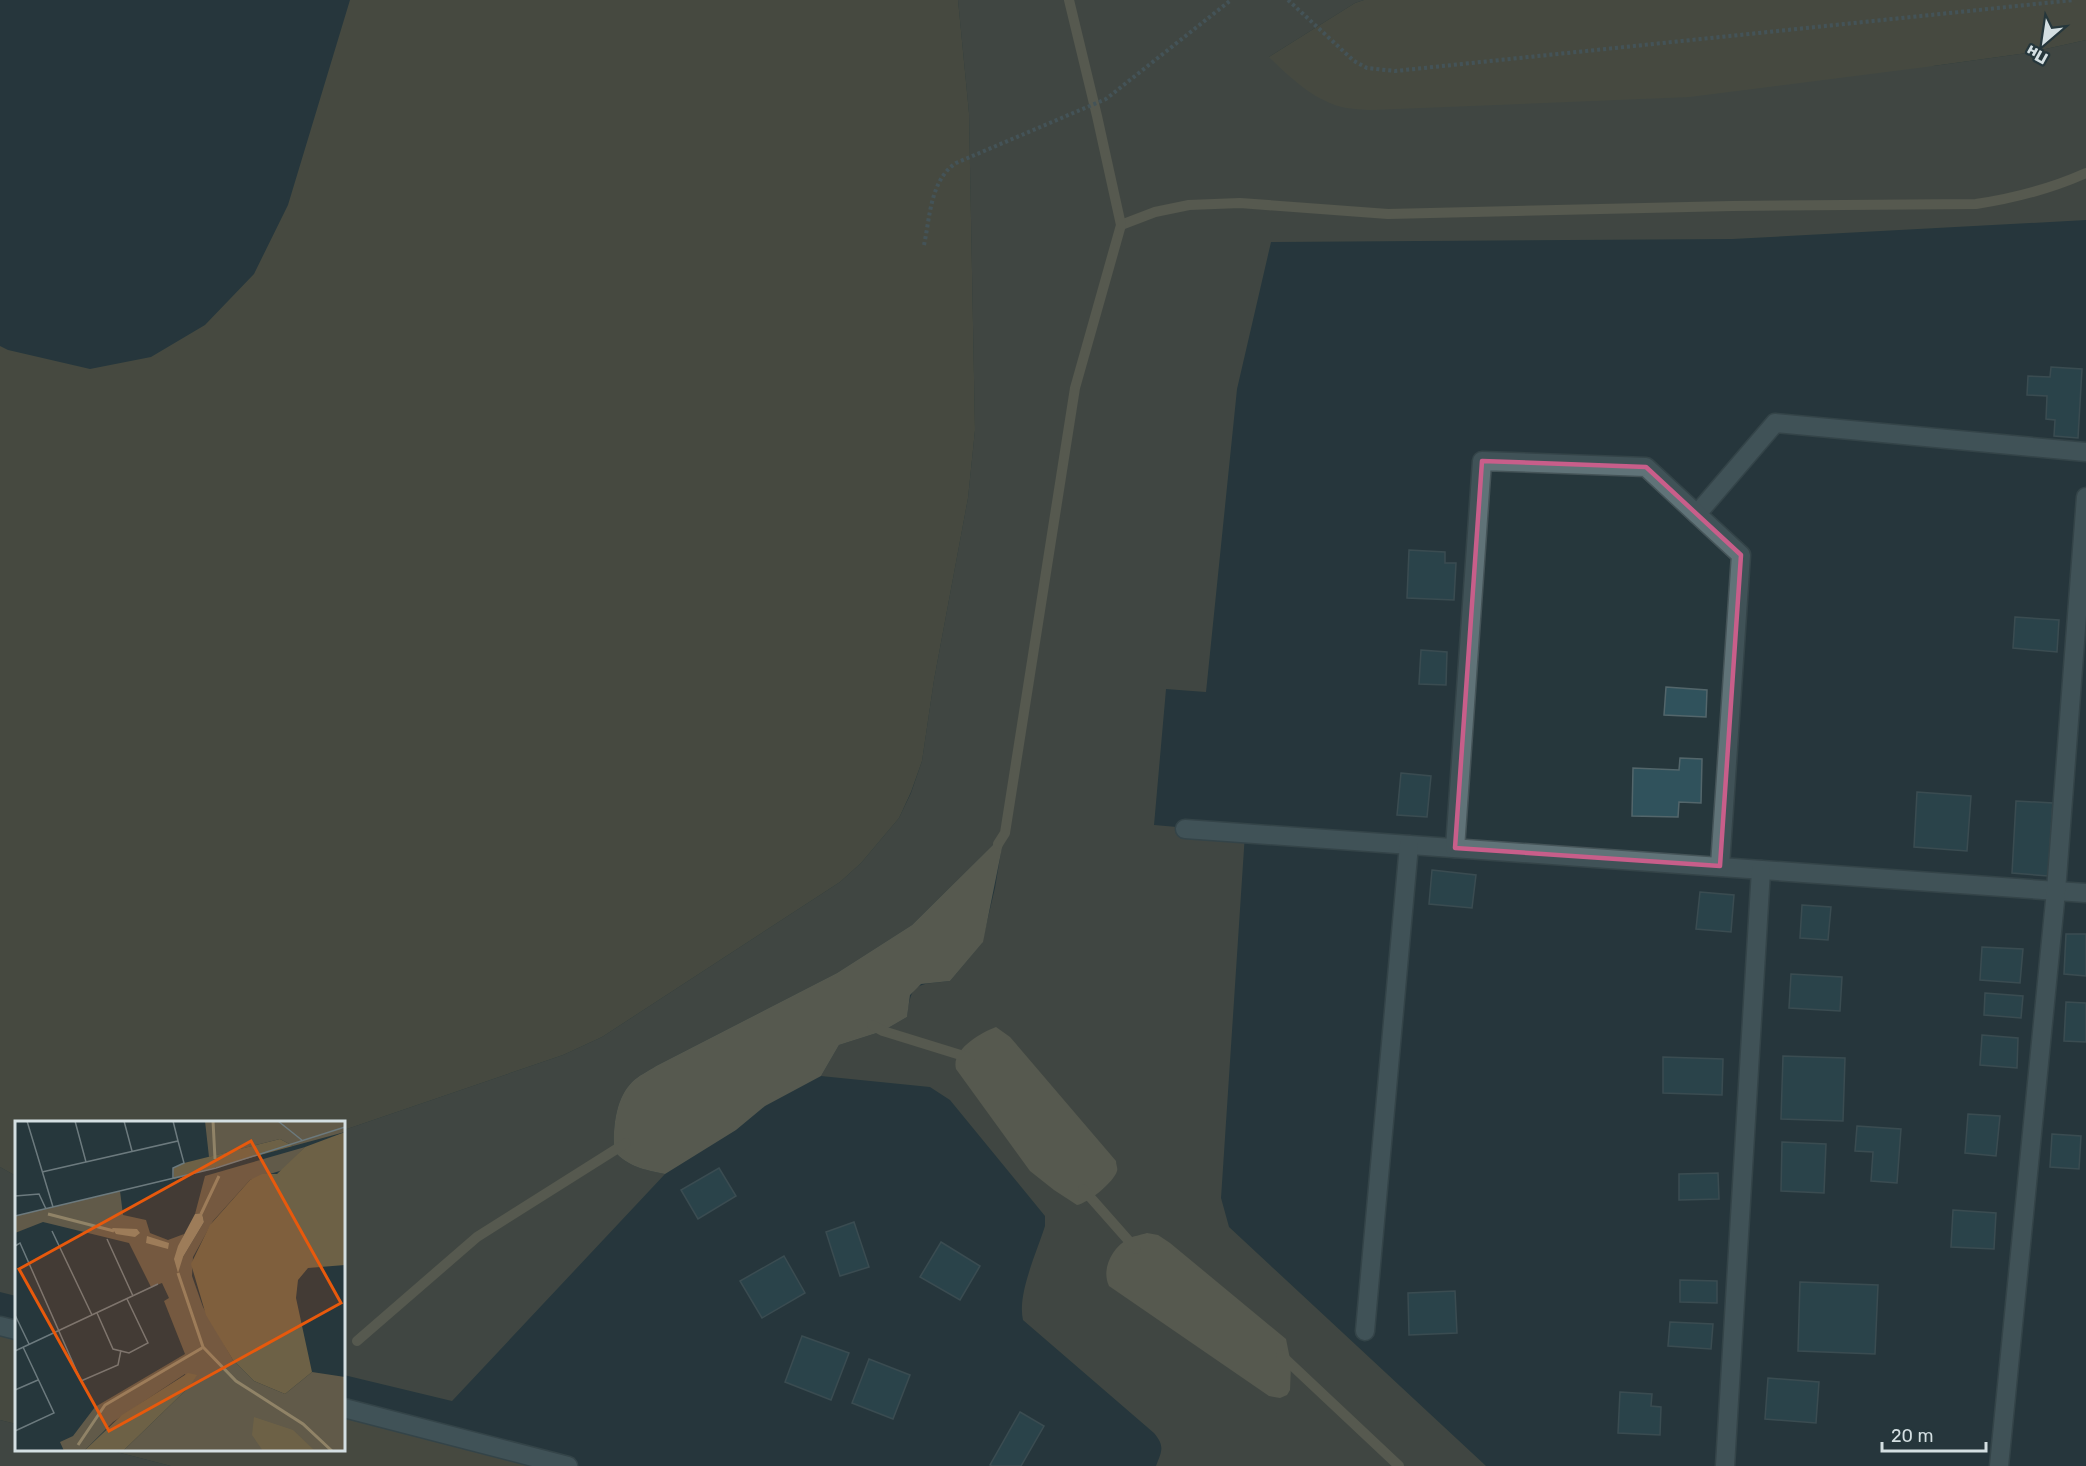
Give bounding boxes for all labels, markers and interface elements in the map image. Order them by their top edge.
north arrow [2014,12,2074,72]
text: Пн [2023,41,2051,68]
inset map [15,1121,345,1451]
scale bar [1882,1415,1986,1453]
text: 20 m [1891,1425,1933,1447]

